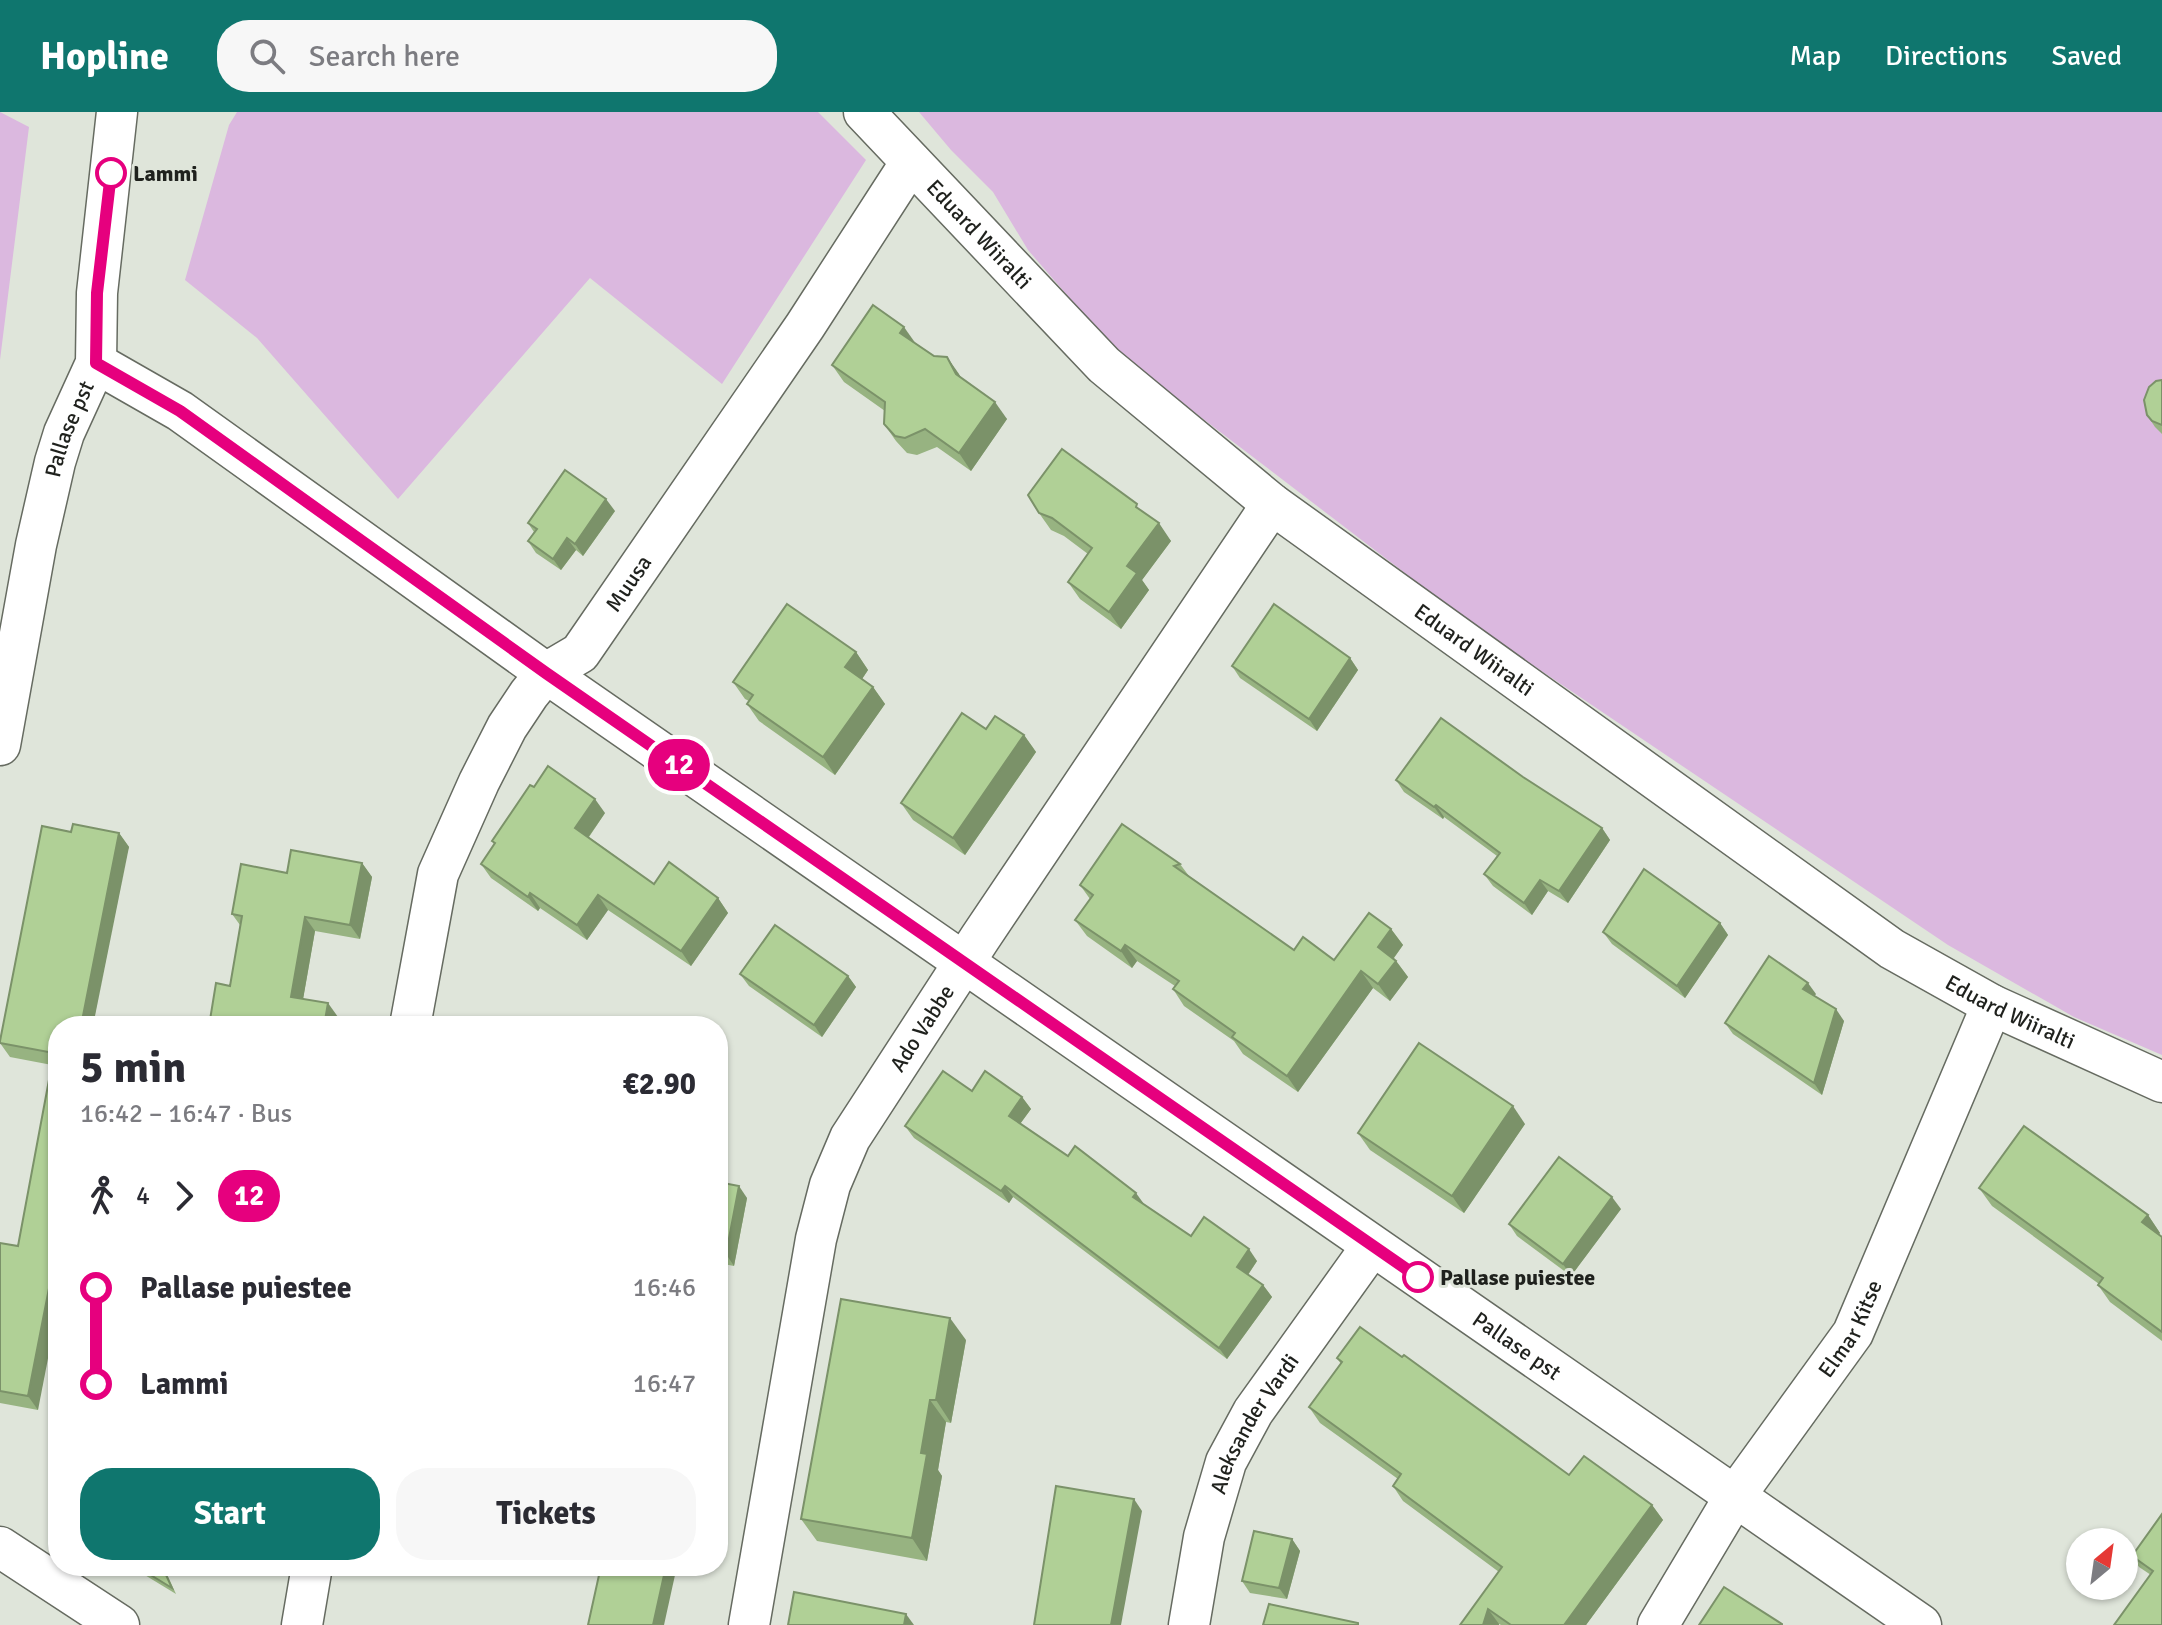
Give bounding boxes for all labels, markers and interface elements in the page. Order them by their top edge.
search box [217,20,777,92]
text: Hopline [40,33,169,80]
icon: search [245,34,289,78]
text: Search here [309,38,460,75]
text: Map [1789,39,1841,73]
text: Directions [1885,39,2007,73]
text: Saved [2051,39,2122,73]
marker: Lammi [96,158,126,188]
place label: Lammi [133,160,198,187]
street label: Eduard Wiiralti [921,174,1038,295]
street label: Pallase pst [39,376,100,480]
street label: Muusa [600,550,657,617]
street label: Eduard Wiiralti [1409,598,1539,702]
line badge: 12 [643,739,715,791]
text: 12 [664,748,694,782]
street label: Eduard Wiiralti [1941,969,2079,1055]
street label: Ado Vabbe [884,979,960,1077]
text: 5 min [80,1041,186,1095]
text: €2.90 [623,1066,696,1103]
text: 16:42 – 16:47 · Bus [80,1098,292,1130]
icon: walk [80,1174,124,1218]
icon: forward [162,1174,206,1218]
text: 12 [234,1179,264,1213]
text: 4 [136,1180,150,1212]
marker: Pallase puiestee [1403,1262,1433,1292]
place label: Pallase puiestee [1440,1264,1595,1291]
text: Pallase puiestee [140,1270,352,1307]
text: 16:46 [633,1272,696,1304]
street label: Elmar Kitse [1812,1276,1888,1383]
street label: Pallase pst [1467,1306,1566,1386]
street label: Aleksander Vardi [1204,1348,1305,1497]
text: Lammi [140,1366,229,1403]
text: 16:47 [633,1368,696,1400]
button: Start [80,1468,380,1560]
button: Tickets [396,1468,696,1560]
north arrow [2066,1528,2138,1600]
map controls [2066,1528,2138,1600]

